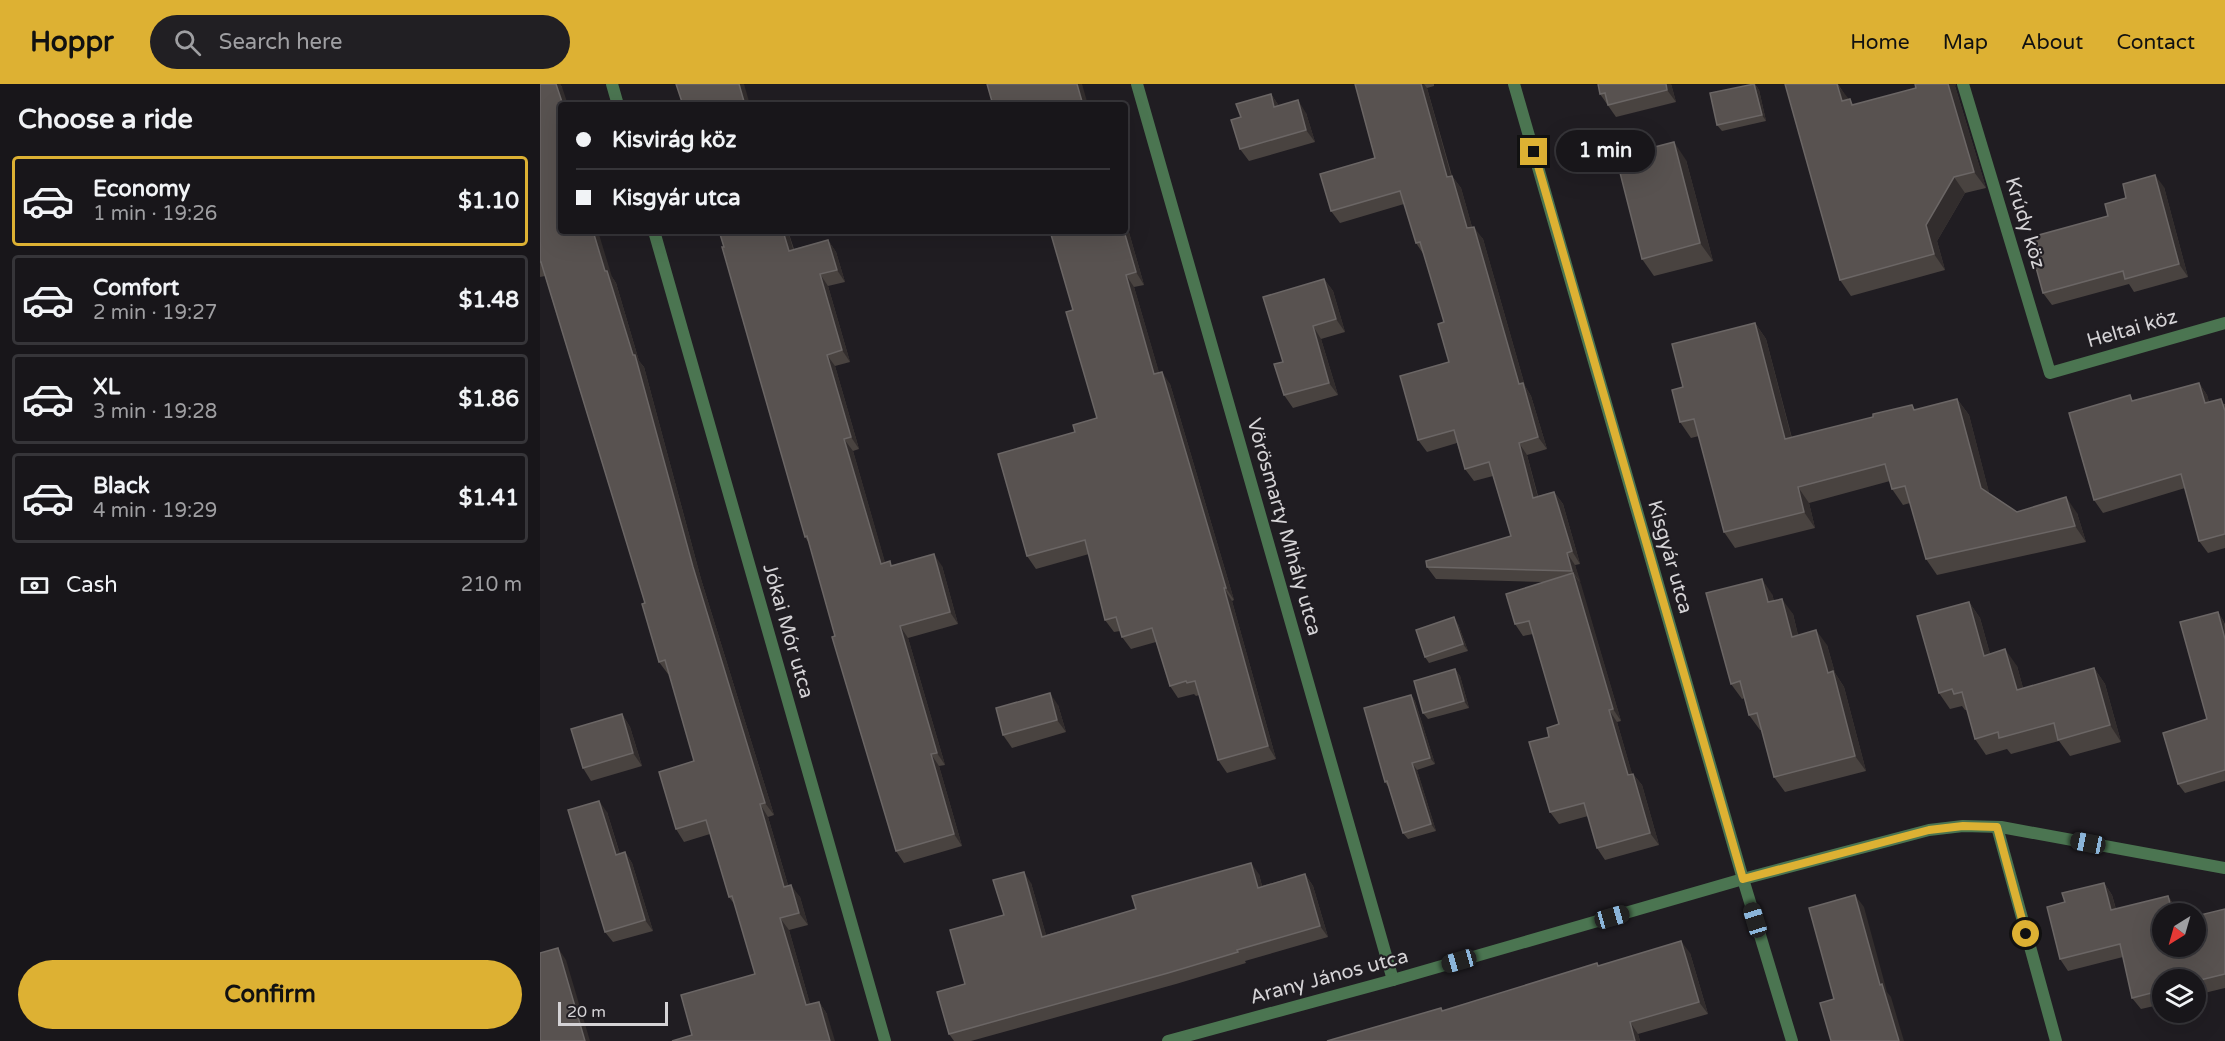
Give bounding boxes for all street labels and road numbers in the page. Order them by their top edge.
street label: Krúdy köz [2000,174,2050,272]
street label: Heltai köz [2084,305,2180,353]
street label: Vörösmarty Mihály utca [1241,416,1327,638]
street label: Kisgyár utca [1642,498,1698,616]
street label: Jókai Mór utca [757,561,819,701]
street label: Arany János utca [1247,944,1411,1010]

